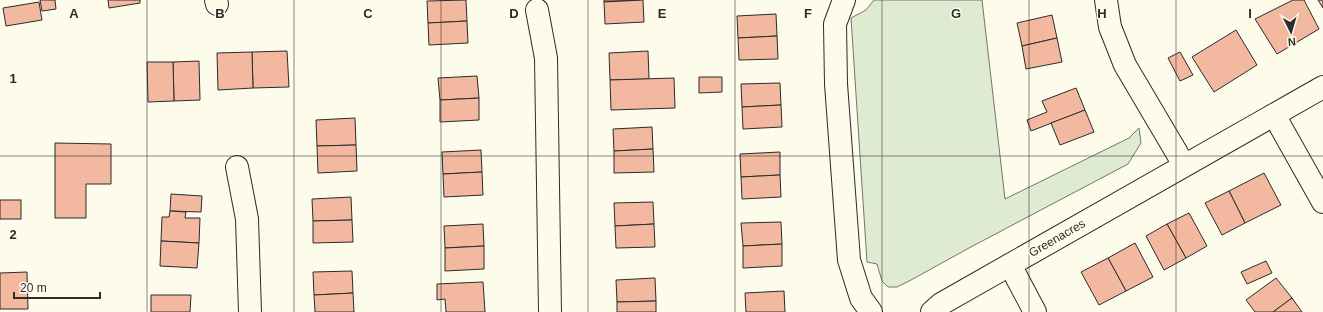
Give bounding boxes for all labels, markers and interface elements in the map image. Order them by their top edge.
text: A [69,6,79,21]
text: B [215,6,225,21]
text: C [363,6,373,21]
text: D [509,6,519,21]
text: E [658,6,667,21]
text: F [804,6,812,21]
text: G [951,6,961,21]
text: H [1097,6,1107,21]
text: I [1248,6,1252,21]
north arrow [1271,12,1311,52]
text: N [1287,36,1296,48]
text: 1 [9,71,17,86]
street label: Greenacres [1026,216,1088,260]
text: 2 [9,227,17,242]
scale bar [14,274,100,300]
text: 20 m [20,281,47,295]

